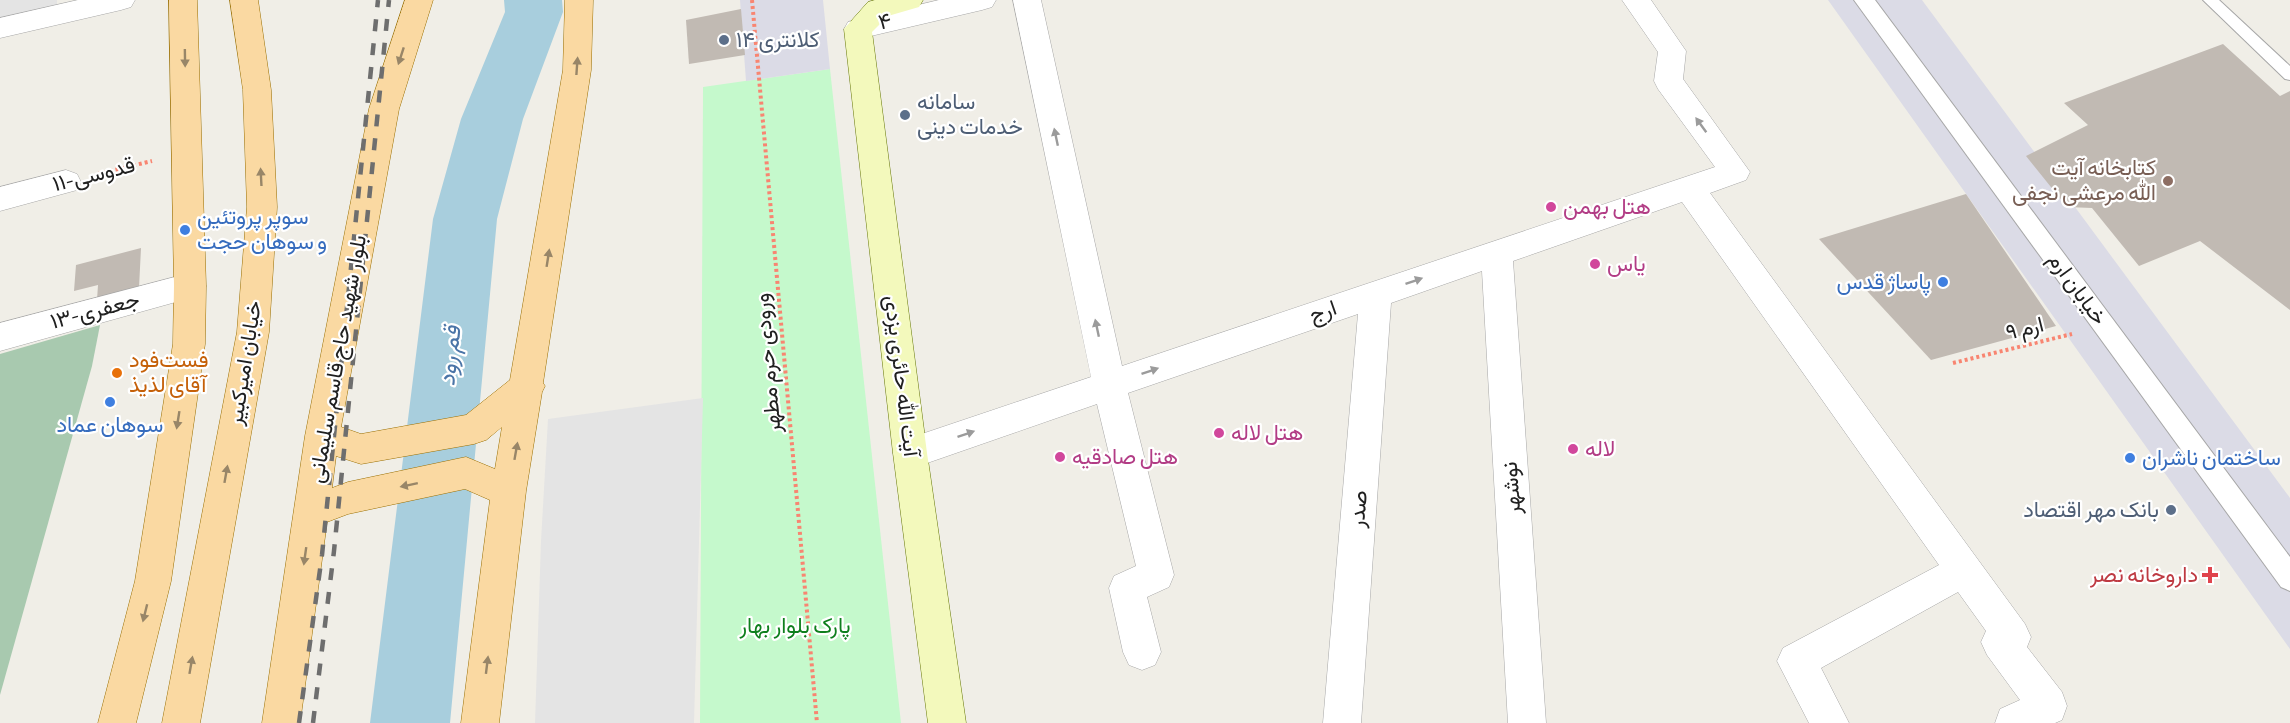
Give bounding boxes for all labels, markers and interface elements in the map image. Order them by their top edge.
street label: ۴ [876,7,894,37]
place label: کلانتری ۱۴ [736,27,820,54]
marker: کلانتری ۱۴ [717,33,731,47]
one-way arrow [396,47,405,65]
one-way arrow [180,49,190,68]
one-way arrow [572,56,581,75]
place label: سامانه خدمات دینی [917,89,1023,141]
marker: سامانه خدمات دینی [898,108,912,122]
one-way arrow [1695,117,1707,132]
one-way arrow [1051,128,1061,146]
street label: قدوسی-۱۱ [50,152,138,198]
place label: کتابخانه آیت الله مرعشی نجفی [2012,155,2156,207]
one-way arrow [256,167,265,186]
marker: کتابخانه آیت الله مرعشی نجفی [2161,174,2175,188]
place label: هتل بهمن [1563,194,1651,221]
marker: هتل بهمن [1544,200,1558,214]
place label: سوپر پروتئین و سوهان حجت [197,204,327,256]
marker: سوپر پروتئین و سوهان حجت [178,223,192,237]
street label: بلوار شهید حاج قاسم سلیمانی [303,233,373,485]
street label: خیابان ارم [2042,247,2112,331]
one-way arrow [543,249,552,268]
place label: یاس [1607,251,1646,278]
marker: یاس [1588,257,1602,271]
place label: پاساژ قدس [1837,269,1931,296]
marker: پاساژ قدس [1936,275,1950,289]
one-way arrow [1405,276,1423,286]
street label: جعفری-۱۳ [47,286,143,336]
street label: ورودی حرم مطهر [748,292,788,435]
street label: آیت الله‌ حائری‌ یزدی [878,294,926,460]
street label: ارج [1306,295,1340,329]
street label: خیابان امیرکبیر [222,299,268,428]
street label: ارم ۹ [2003,311,2047,347]
one-way arrow [1092,318,1101,337]
water label: قم رود [432,323,469,387]
place label: فست‌فود آقای لذیذ [129,347,208,399]
marker: فست‌فود آقای لذیذ [110,366,124,380]
one-way arrow [1141,366,1159,376]
marker: سوهان عماد [103,395,117,409]
one-way arrow [173,411,182,430]
place label: سوهان عماد [57,412,163,439]
place label: هتل لاله [1231,420,1303,447]
marker: هتل لاله [1212,426,1226,440]
one-way arrow [957,429,975,439]
place label: لاله [1585,436,1615,463]
one-way arrow [512,441,521,460]
marker: لاله [1566,442,1580,456]
place label: هتل صادقیه [1072,444,1178,471]
place label: ساختمان ناشران [2142,445,2281,472]
marker: هتل صادقیه [1053,450,1067,464]
marker: ساختمان ناشران [2123,451,2137,465]
street label: نوشهر [1497,461,1527,516]
one-way arrow [222,464,231,483]
one-way arrow [399,481,418,490]
street label: صدر [1344,489,1374,530]
place label: بانک مهر اقتصاد [2023,497,2159,524]
marker: بانک مهر اقتصاد [2164,503,2178,517]
one-way arrow [300,547,309,566]
place label: داروخانه نصر [2089,562,2198,589]
marker: داروخانه نصر [2203,568,2217,582]
one-way arrow [139,603,149,622]
park label: پارک بلوار بهار [739,613,851,640]
one-way arrow [483,655,492,674]
one-way arrow [187,656,196,675]

